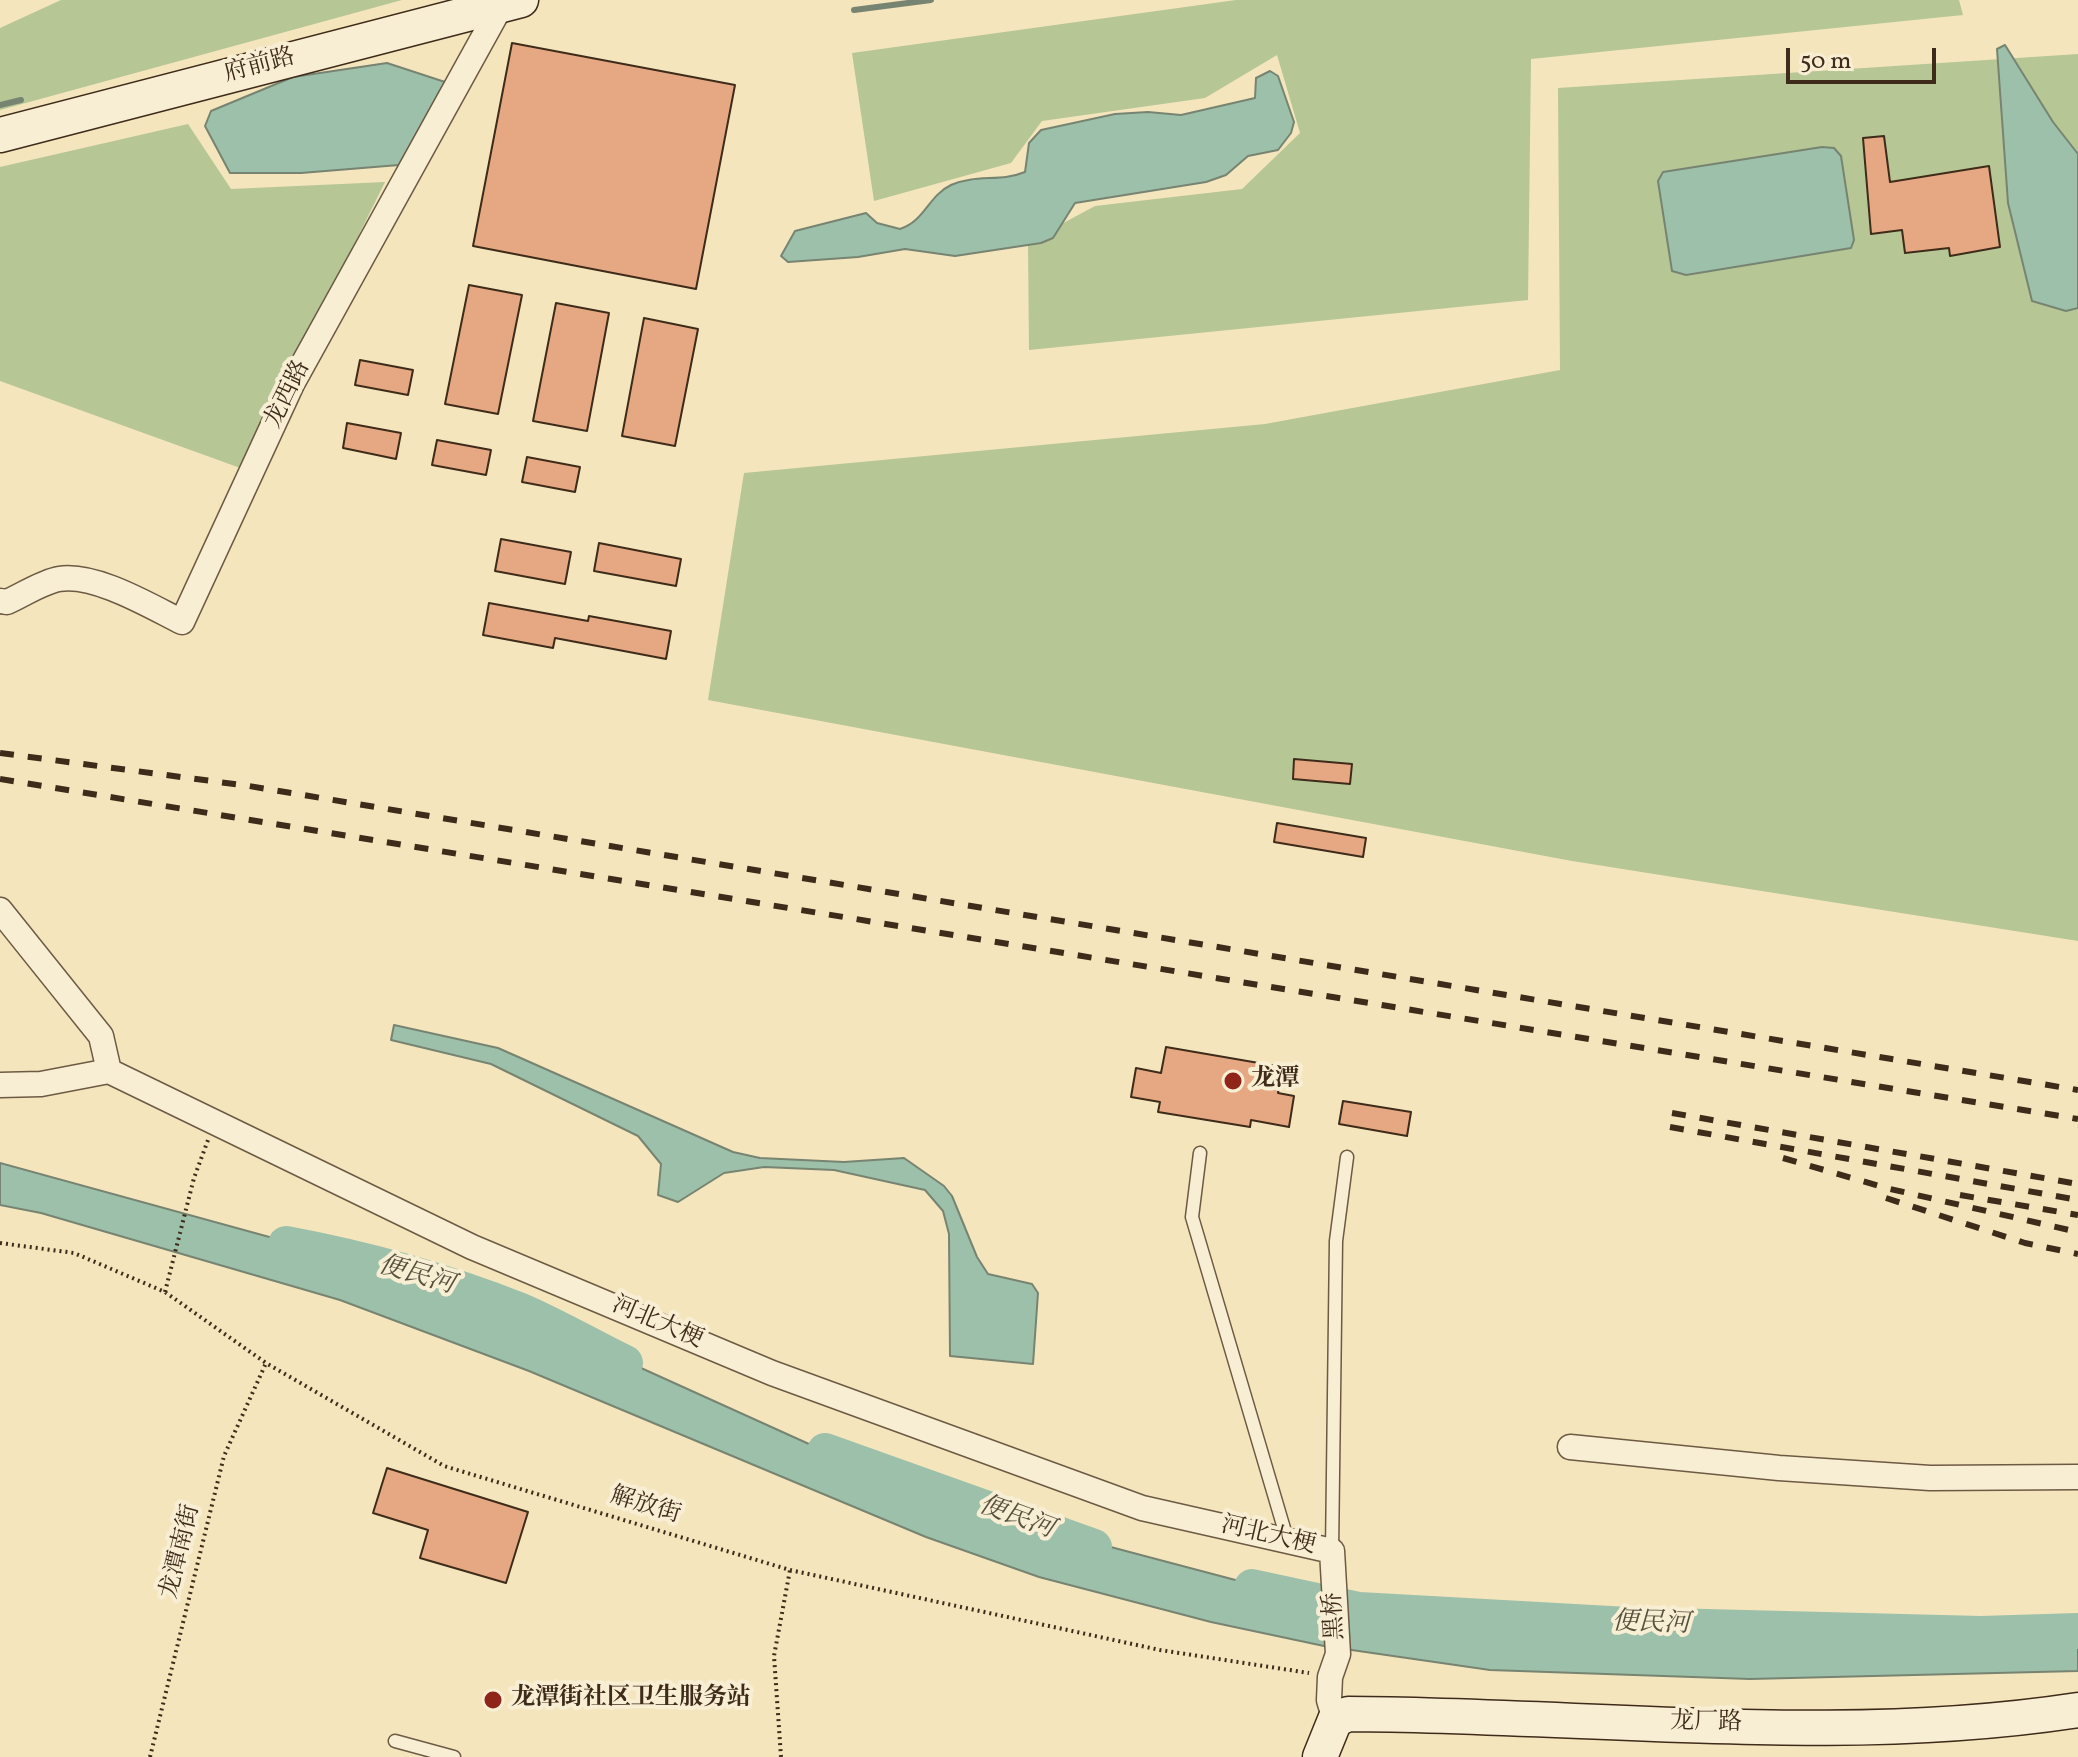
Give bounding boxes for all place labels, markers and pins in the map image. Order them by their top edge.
place label: 龙潭 [1251,1067,1299,1095]
marker: 龙潭 [1222,1070,1244,1092]
place label: 龙潭街社区卫生服务站 [511,1686,751,1714]
marker: 龙潭街社区卫生服务站 [482,1689,504,1711]

